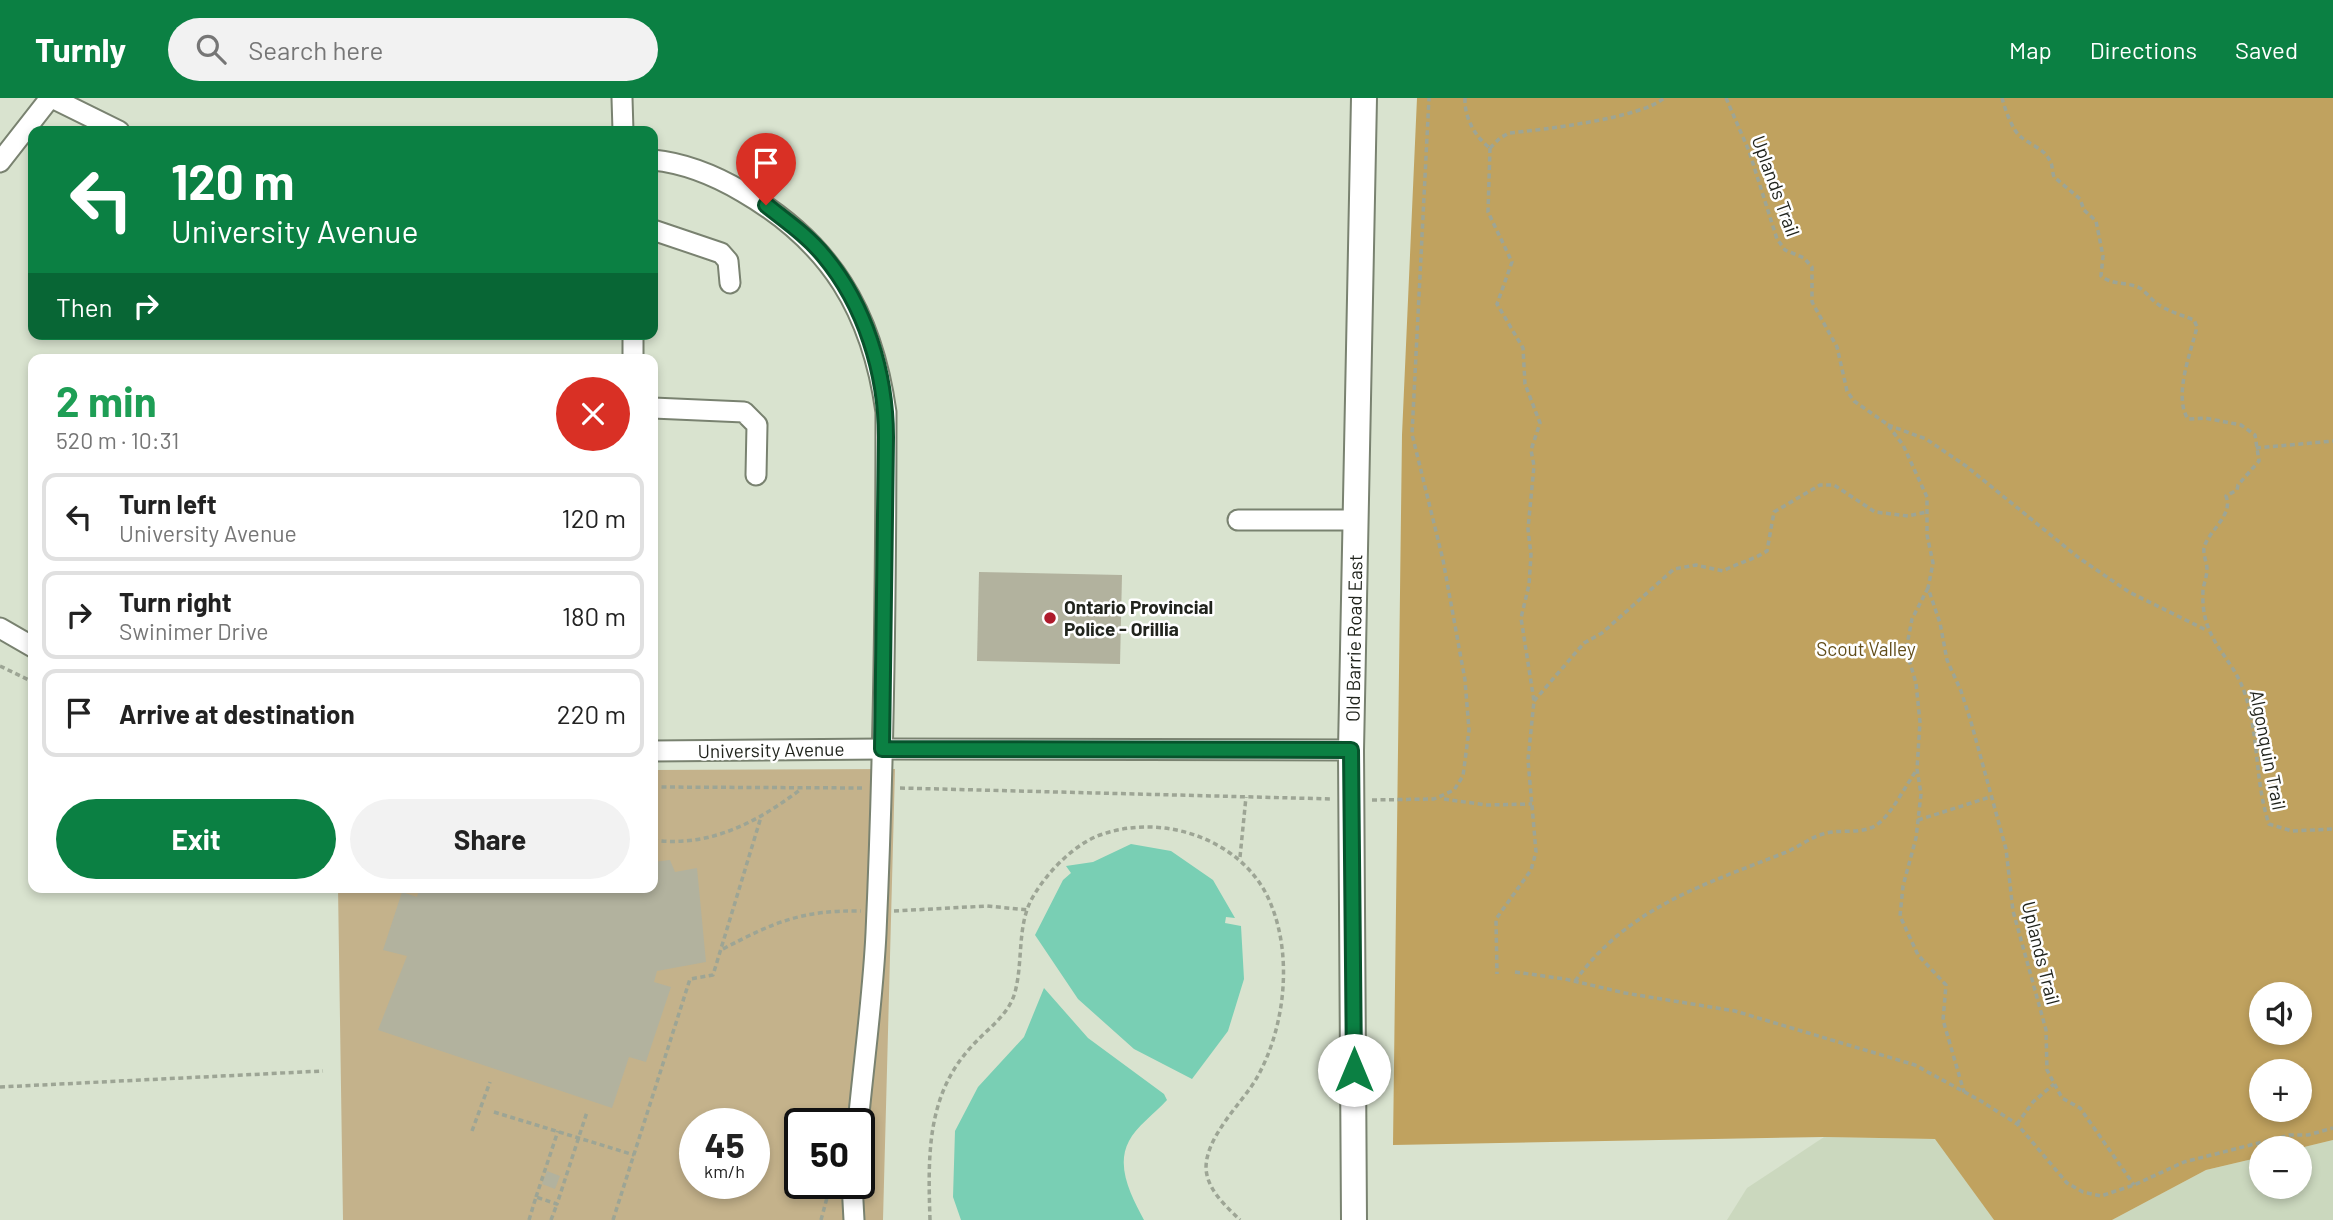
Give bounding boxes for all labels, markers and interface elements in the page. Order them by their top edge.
search box [168,18,658,81]
text: Turnly [35,29,126,69]
icon: search [192,30,230,68]
text: Search here [248,34,383,65]
text: Map [2009,35,2052,64]
text: Directions [2090,35,2197,64]
text: Saved [2235,35,2298,64]
street label: Uplands Trail [1748,132,1805,240]
pin [736,133,796,205]
icon: arrive [747,144,785,182]
text: 120 m [171,151,294,210]
icon: left [56,154,147,245]
text: University Avenue [171,211,418,249]
icon: right [127,287,165,325]
text: Then [56,291,113,322]
text: 2 min [56,375,157,425]
button: close [556,377,630,451]
text: 520 m · 10:31 [56,426,179,454]
text: Turn left [119,488,217,519]
icon: left [60,498,98,536]
text: 120 m [562,502,626,533]
text: University Avenue [119,519,297,547]
street label: Old Barrie Road East [1341,554,1366,722]
text: Turn right [119,586,232,617]
place label: Ontario Provincial Police - Orillia [1064,595,1213,640]
icon: right [60,596,98,634]
text: 180 m [562,600,626,631]
marker: Ontario Provincial Police - Orillia [1042,610,1058,626]
text: Swinimer Drive [119,617,268,645]
park label: Scout Valley [1816,637,1916,660]
street label: Algonquin Trail [2246,688,2291,812]
icon: arrive [60,694,98,732]
text: Arrive at destination [119,698,355,729]
text: 220 m [557,698,626,729]
street label: University Avenue [697,737,845,762]
button: Exit [56,799,336,879]
button: Share [350,799,630,879]
street label: Uplands Trail [2018,899,2065,1007]
map controls [2249,982,2312,1199]
button: sound [2249,982,2312,1045]
position arrow [1317,1033,1391,1107]
button: + [2249,1059,2312,1122]
speed limit sign: 50 [784,1108,875,1199]
text: 45 [704,1123,745,1165]
button: − [2249,1136,2312,1199]
text: km/h [704,1160,745,1182]

